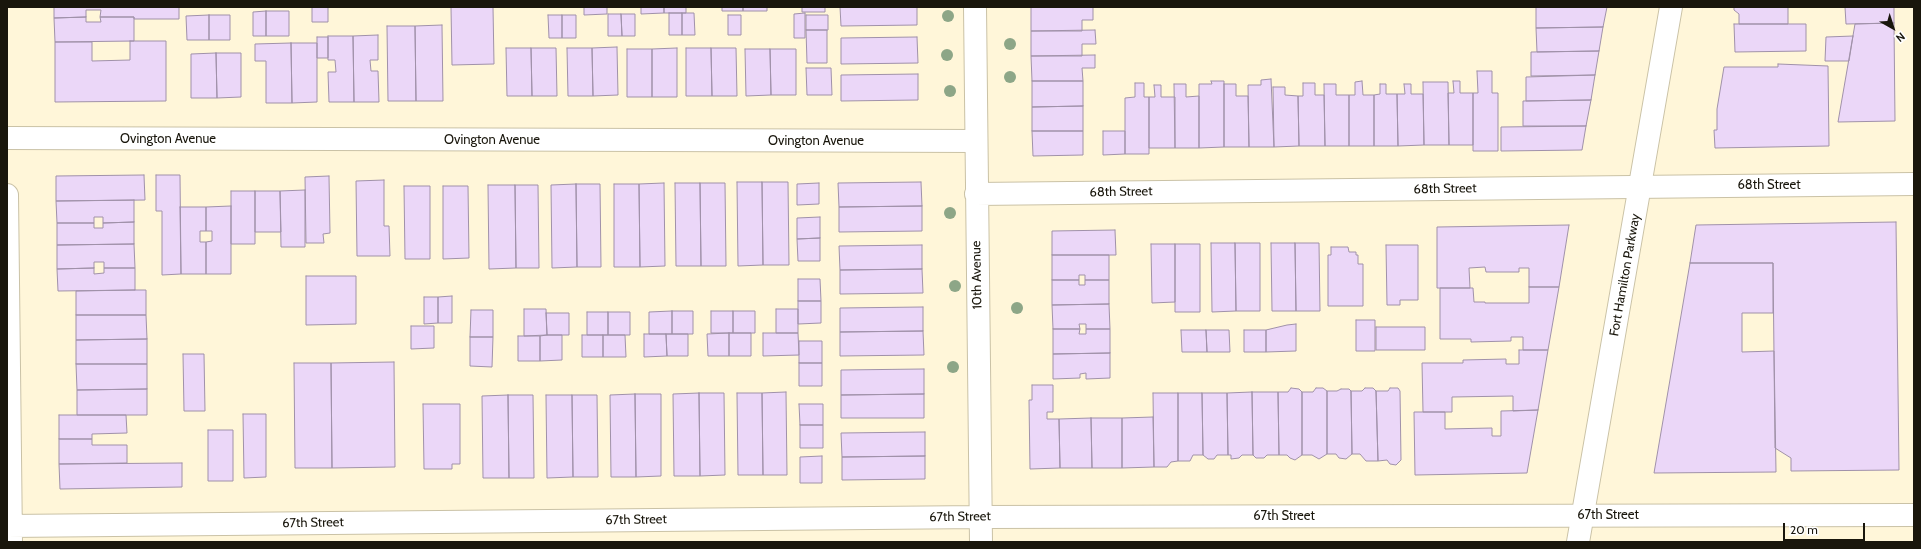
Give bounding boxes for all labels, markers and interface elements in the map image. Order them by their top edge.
north arrow [1873,8,1913,48]
text: N [1893,29,1908,45]
street label: Ovington Avenue [120,131,216,147]
street label: Ovington Avenue [444,132,540,148]
street label: Ovington Avenue [768,133,864,149]
street label: 68th Street [1737,177,1801,193]
street label: 68th Street [1413,181,1477,197]
street label: 68th Street [1089,184,1153,200]
street label: Fort Hamilton Parkway [1607,212,1643,338]
street label: 10th Avenue [969,240,985,310]
street label: 67th Street [1577,507,1639,523]
street label: 67th Street [1253,508,1315,524]
street label: 67th Street [929,509,991,525]
street label: 67th Street [605,512,667,528]
street label: 67th Street [282,515,344,531]
scale bar [1785,515,1867,541]
text: 20 m [1790,522,1818,537]

